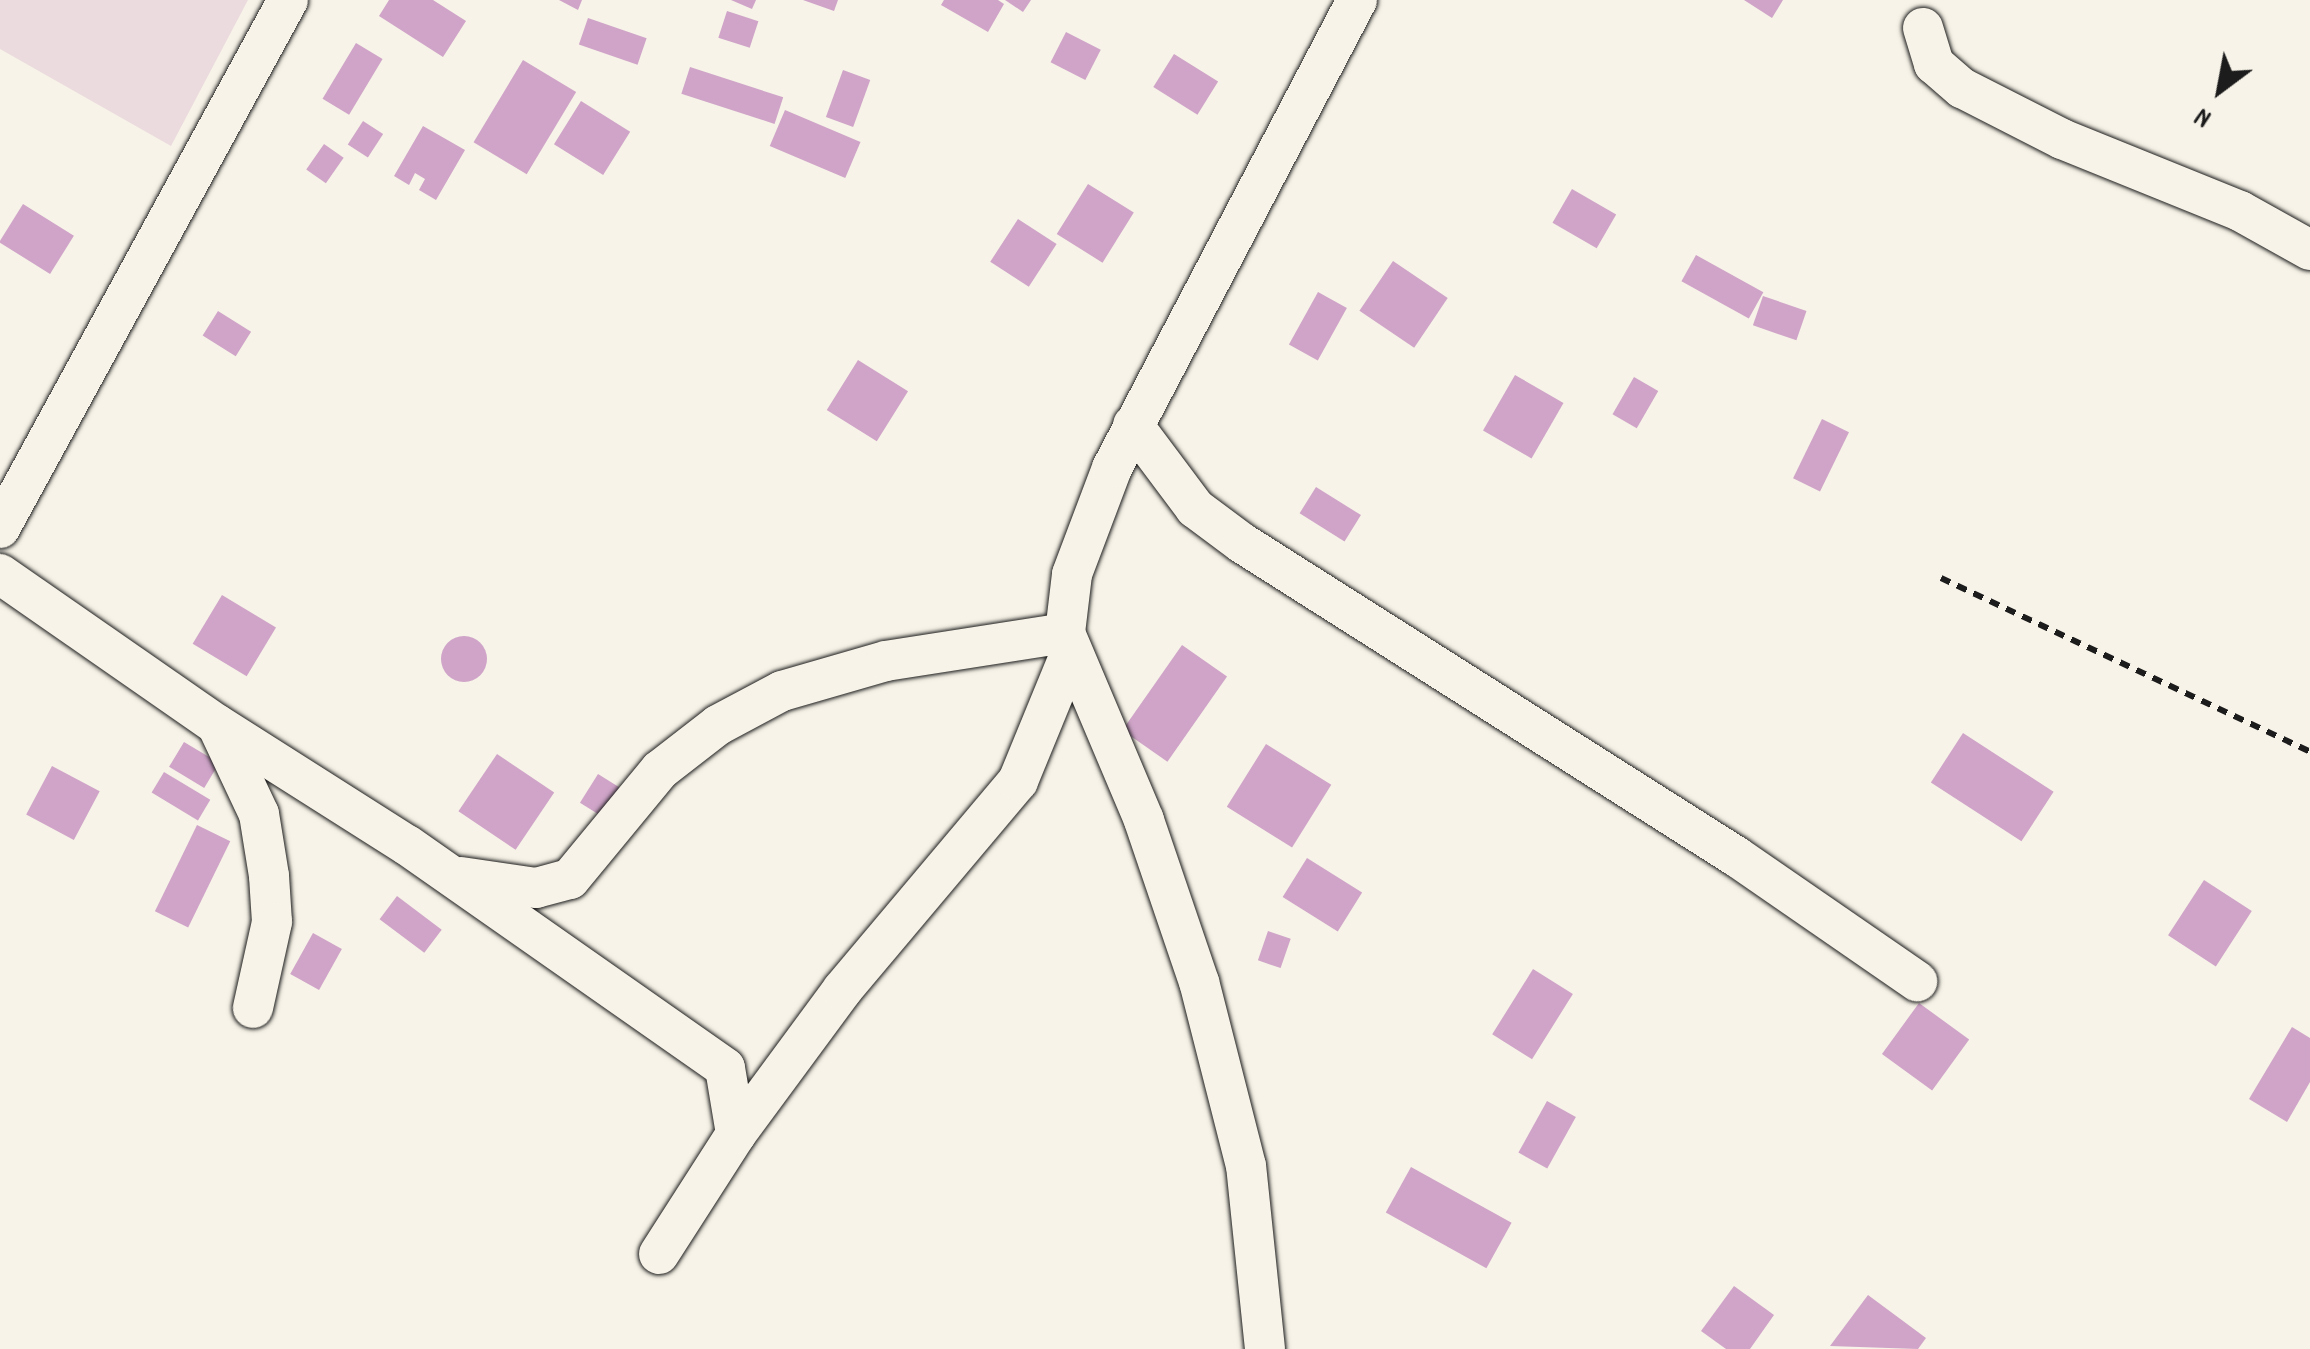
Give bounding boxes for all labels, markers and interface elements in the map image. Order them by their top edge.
north arrow [2170,40,2270,140]
text: N [2188,95,2221,136]

